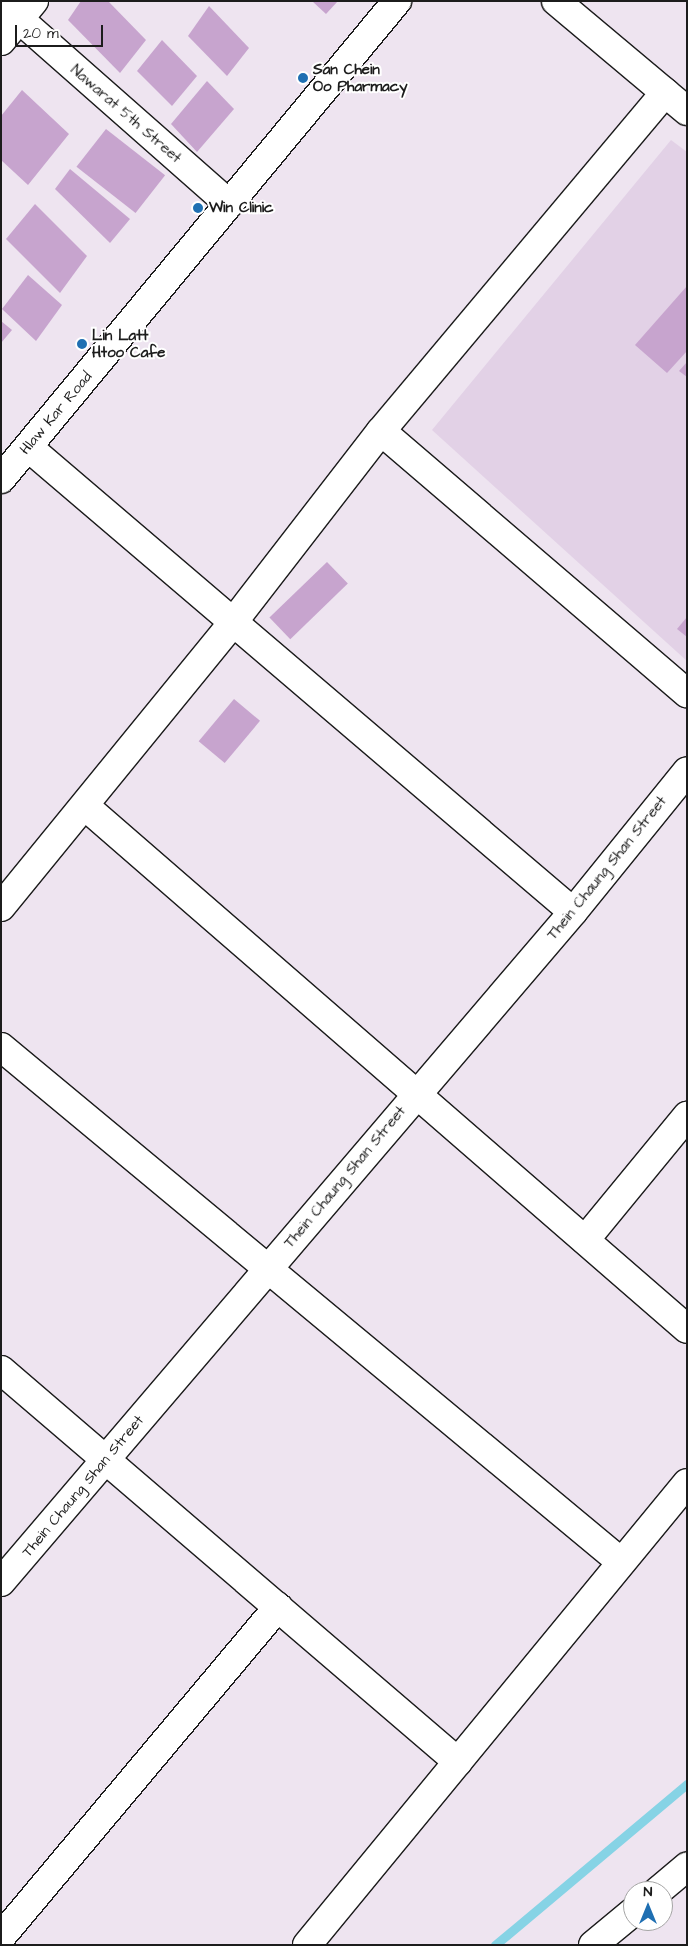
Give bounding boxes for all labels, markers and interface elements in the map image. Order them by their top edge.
scale bar [18,15,105,47]
text: 20 m [23,23,59,44]
place label: San Chein Oo Pharmacy [313,60,407,95]
street label: Nawarat 5th Street [67,61,185,167]
marker: San Chein Oo Pharmacy [297,72,309,84]
place label: Win Clinic [209,199,273,217]
marker: Win Clinic [191,201,205,215]
place label: Lin Latt Htoo Cafe [92,326,165,361]
marker: Lin Latt Htoo Cafe [76,338,88,350]
street label: Hlaw Kar Road [16,368,96,458]
street label: Thein Chaung Shan Street [543,793,671,943]
street label: Thein Chaung Shan Street [280,1102,410,1252]
street label: Thein Chaung Shan Street [18,1411,148,1561]
north arrow [623,1881,673,1931]
text: N [644,1882,652,1902]

